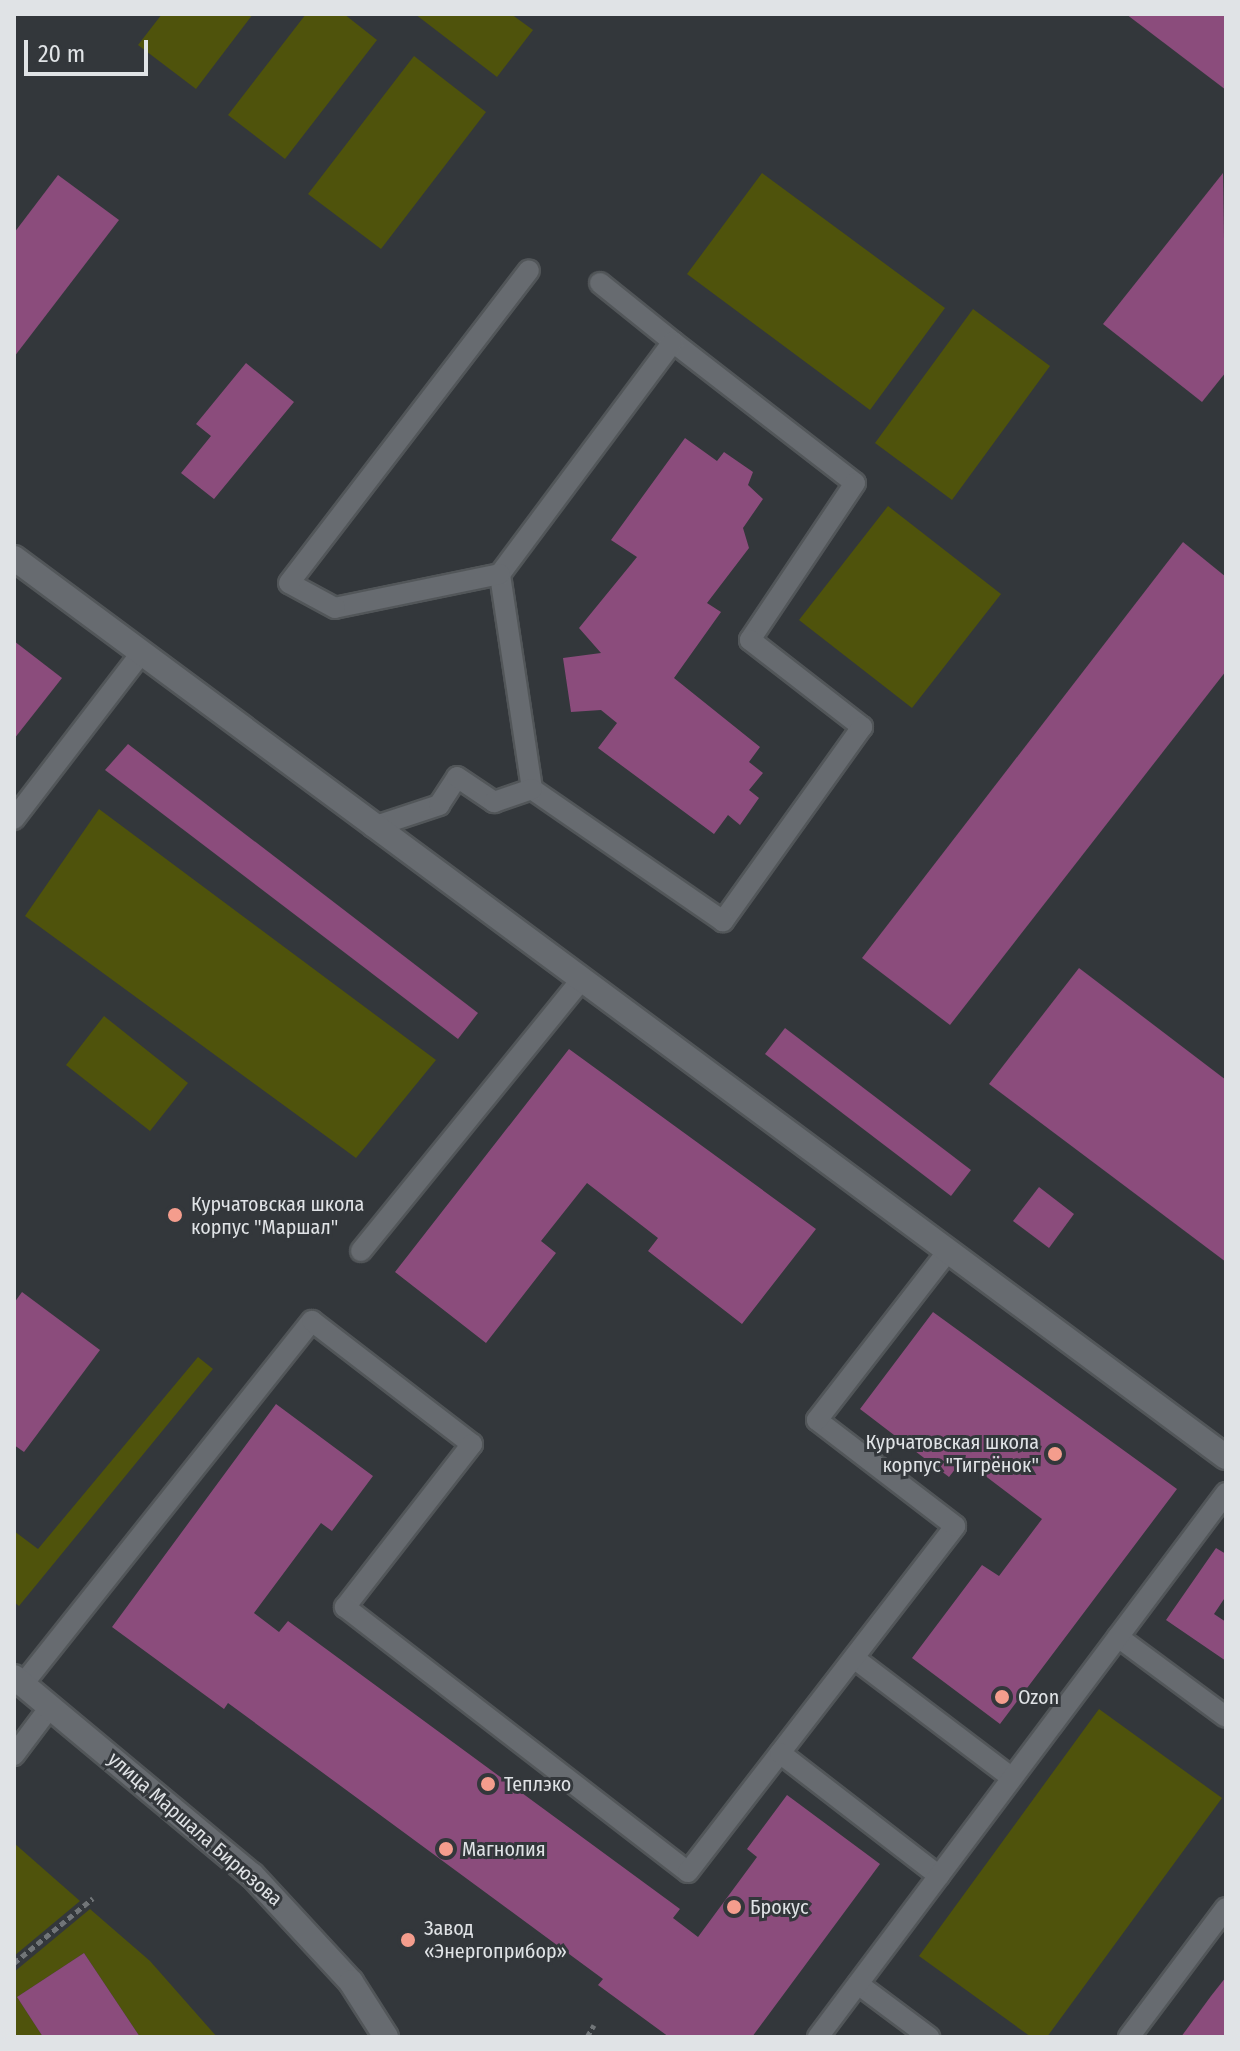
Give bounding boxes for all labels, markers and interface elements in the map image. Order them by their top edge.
scale bar [28,24,152,74]
text: 20 m [38,40,85,68]
place label: Курчатовская школа корпус "Маршал" [191,1192,364,1239]
marker: Курчатовская школа корпус "Маршал" [166,1206,184,1224]
place label: Курчатовская школа корпус "Тигрёнок" [866,1430,1039,1477]
marker: Курчатовская школа корпус "Тигрёнок" [1046,1445,1064,1463]
place label: Ozon [1018,1685,1059,1709]
marker: Ozon [993,1688,1011,1706]
street label: улица Маршала Бирюзова [103,1747,287,1911]
place label: Теплэко [504,1772,571,1796]
marker: Теплэко [479,1775,497,1793]
place label: Магнолия [462,1837,546,1861]
marker: Магнолия [437,1840,455,1858]
place label: Брокус [750,1895,808,1919]
marker: Брокус [725,1898,743,1916]
place label: Завод «Энергоприбор» [424,1916,567,1963]
marker: Завод «Энергоприбор» [399,1931,417,1949]

